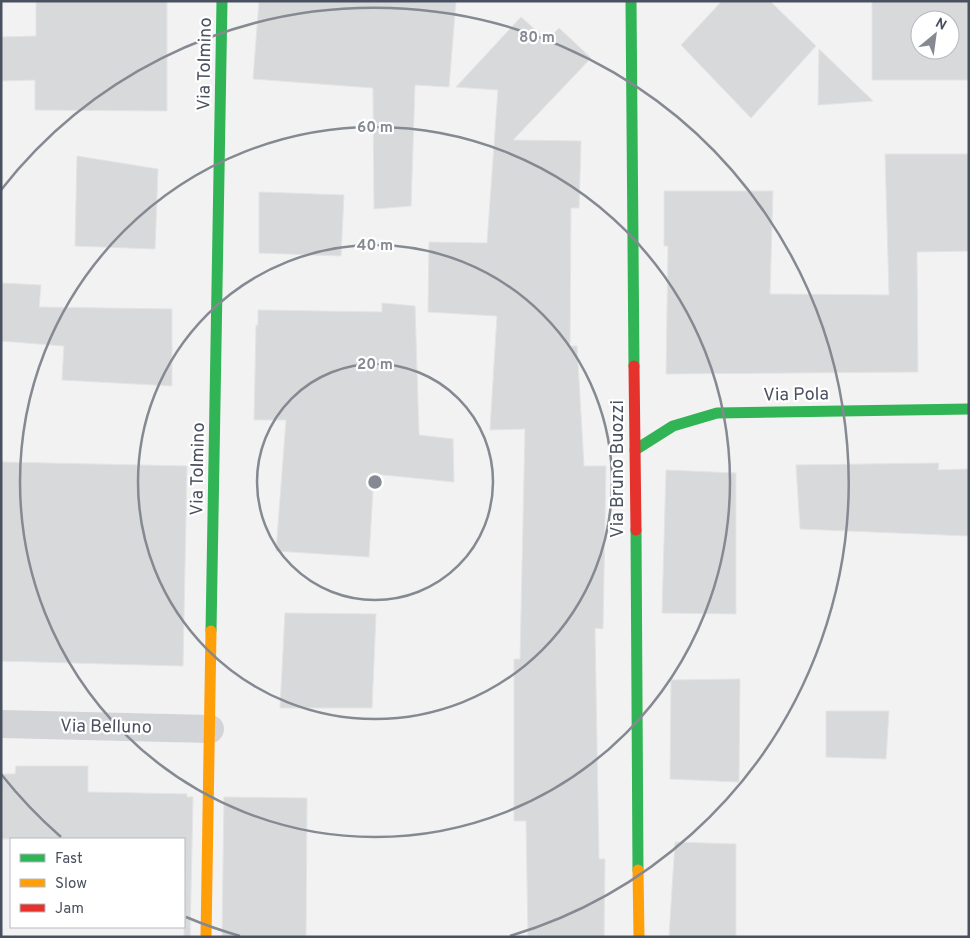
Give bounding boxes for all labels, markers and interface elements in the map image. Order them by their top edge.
north arrow [910,10,960,60]
text: N [932,15,949,35]
street label: Via Tolmino [193,17,218,111]
text: 80 m [519,29,555,48]
text: 60 m [357,119,393,138]
text: 40 m [357,237,393,256]
text: 20 m [357,356,393,375]
street label: Via Pola [763,383,829,408]
street label: Via Bruno Buozzi [607,400,630,538]
street label: Via Tolmino [186,422,211,516]
centre of rings [366,473,384,491]
street label: Via Belluno [60,715,152,740]
legend [10,838,185,928]
text: Fast [55,850,83,869]
text: Slow [55,875,87,894]
text: Jam [55,900,84,919]

